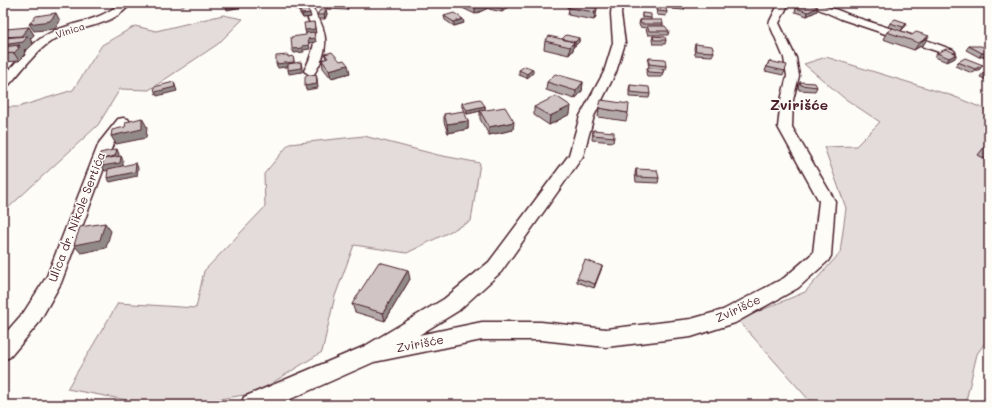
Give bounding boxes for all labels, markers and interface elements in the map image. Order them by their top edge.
street label: Vinica [53,19,87,41]
district label: Zvirišće [770,95,828,114]
street label: Ulica dr. Nikole Sertića [44,149,108,284]
street label: Zvirišće [712,291,763,326]
street label: Zvirišće [395,331,445,355]

